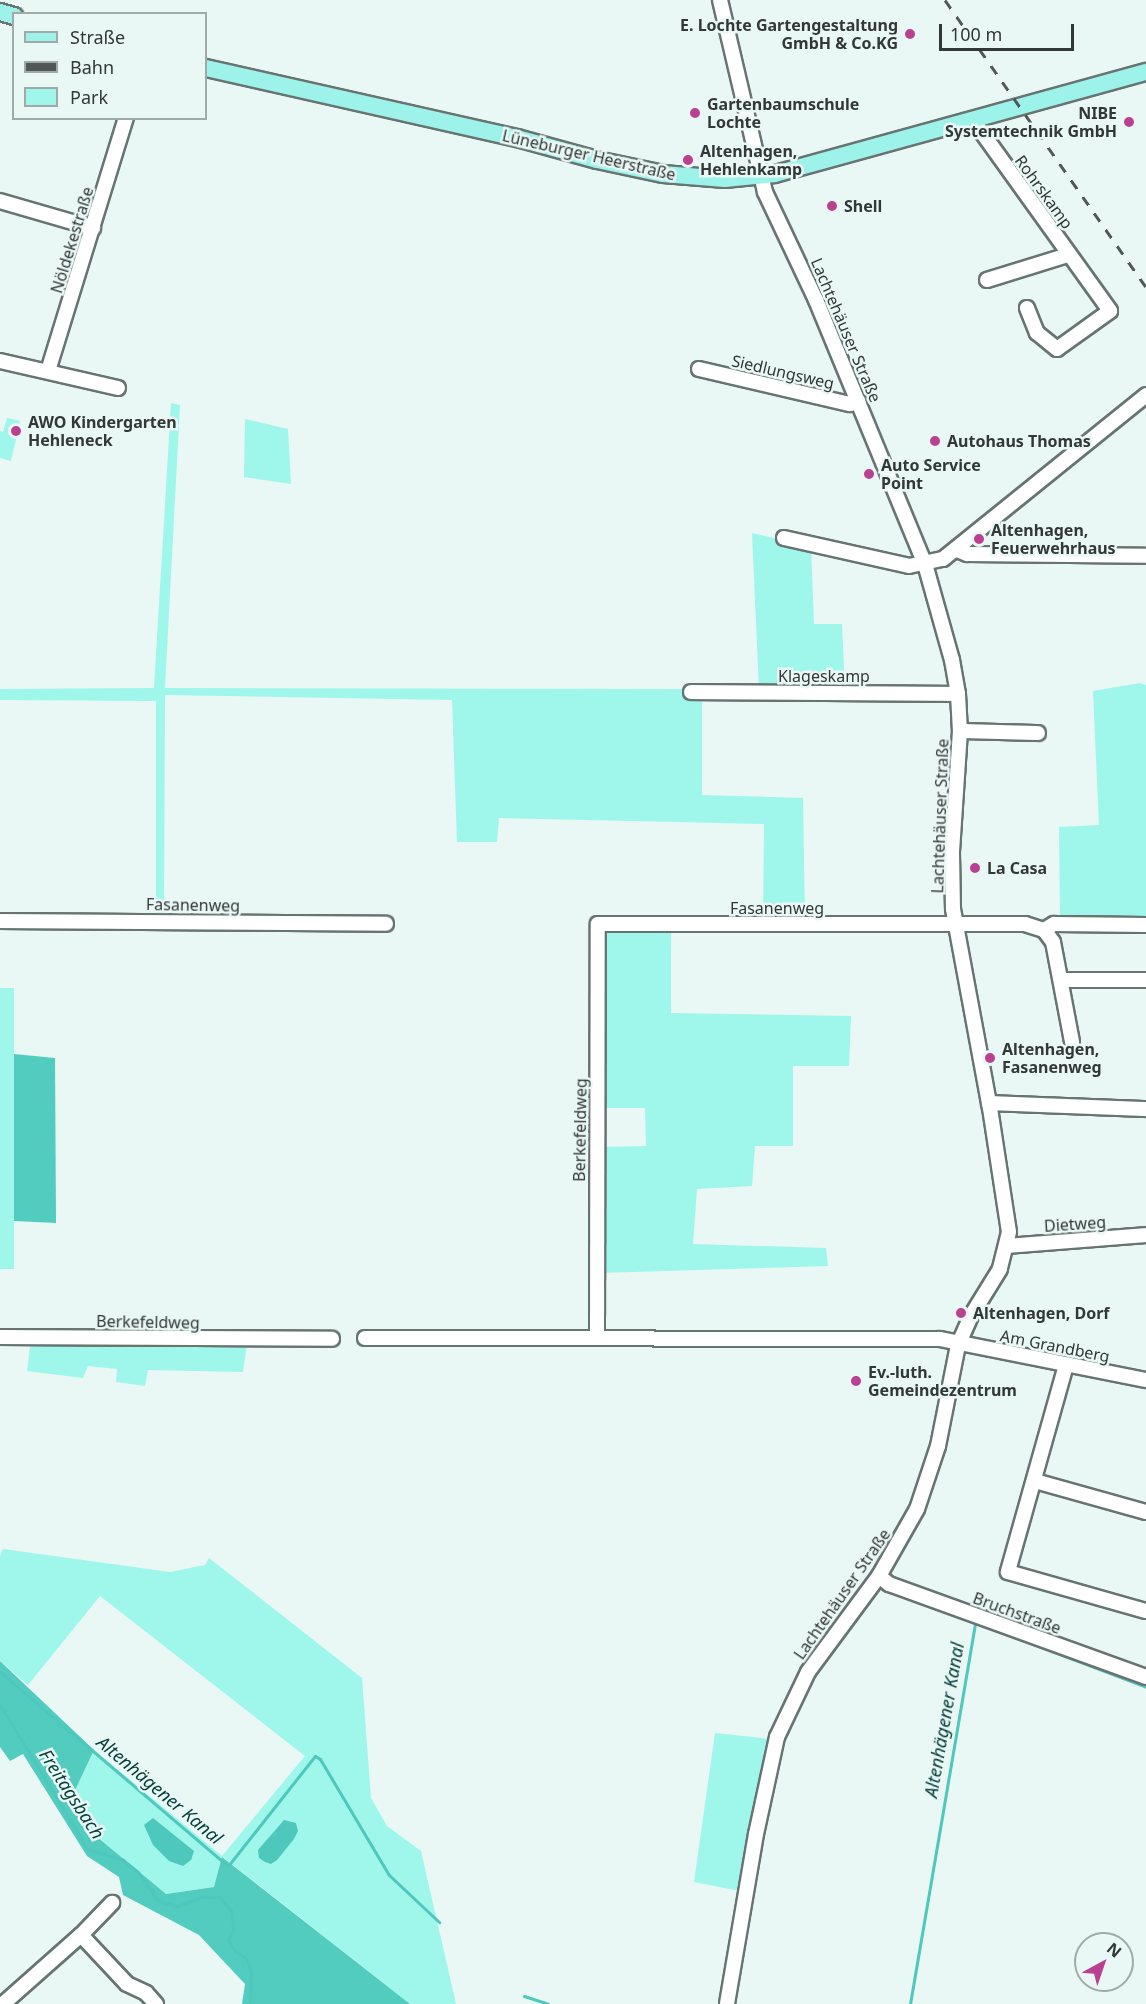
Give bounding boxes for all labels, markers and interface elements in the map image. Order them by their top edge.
legend [12,12,207,120]
scale bar [942,12,1077,50]
place label: E. Lochte Gartengestaltung GmbH & Co.KG [680,15,898,53]
text: 100 m [950,22,1002,46]
text: Straße [70,25,125,49]
marker: E. Lochte Gartengestaltung GmbH & Co.KG [903,27,917,41]
text: Bahn [70,55,114,79]
text: Park [70,85,108,109]
place label: Gartenbaumschule Lochte [707,94,859,132]
place label: NIBE Systemtechnik GmbH [945,103,1117,141]
marker: Gartenbaumschule Lochte [688,106,702,120]
marker: NIBE Systemtechnik GmbH [1122,115,1136,129]
street label: Lüneburger Heerstraße [500,126,678,184]
place label: Altenhagen, Hehlenkamp [700,141,802,179]
street label: Rohrskamp [1011,152,1077,232]
marker: Altenhagen, Hehlenkamp [681,153,695,167]
street label: Nöldekestraße [47,184,97,296]
place label: Shell [844,196,882,216]
marker: Shell [825,199,839,213]
street label: Lachtehäuser Straße [807,255,885,405]
street label: Siedlungsweg [730,351,836,393]
place label: AWO Kindergarten Hehleneck [28,412,177,450]
marker: AWO Kindergarten Hehleneck [9,424,23,438]
place label: Autohaus Thomas [947,431,1091,451]
marker: Autohaus Thomas [928,434,942,448]
place label: Auto Service Point [881,455,981,493]
marker: Auto Service Point [862,467,876,481]
place label: Altenhagen, Feuerwehrhaus [991,520,1116,558]
marker: Altenhagen, Feuerwehrhaus [972,532,986,546]
street label: Klageskamp [778,666,870,686]
street label: Lachtehäuser Straße [928,738,952,894]
place label: La Casa [987,858,1047,878]
marker: La Casa [968,861,982,875]
street label: Fasanenweg [146,895,240,915]
street label: Fasanenweg [730,898,824,918]
place label: Altenhagen, Fasanenweg [1002,1039,1102,1077]
marker: Altenhagen, Fasanenweg [983,1051,997,1065]
street label: Berkefeldweg [569,1078,591,1182]
street label: Dietweg [1043,1212,1107,1236]
place label: Altenhagen, Dorf [973,1303,1110,1323]
marker: Altenhagen, Dorf [954,1306,968,1320]
street label: Berkefeldweg [96,1311,200,1333]
street label: Am Grandberg [999,1326,1111,1366]
place label: Ev.-luth. Gemeindezentrum [868,1362,1017,1400]
marker: Ev.-luth. Gemeindezentrum [849,1374,863,1388]
street label: Lachtehäuser Straße [790,1525,894,1663]
street label: Bruchstraße [970,1588,1064,1638]
water label: Altenhägener Kanal [920,1641,968,1799]
water label: Altenhägener Kanal [93,1731,227,1849]
water label: Freitagsbach [35,1745,109,1843]
north arrow [1074,1932,1134,1992]
text: N [1102,1937,1126,1962]

